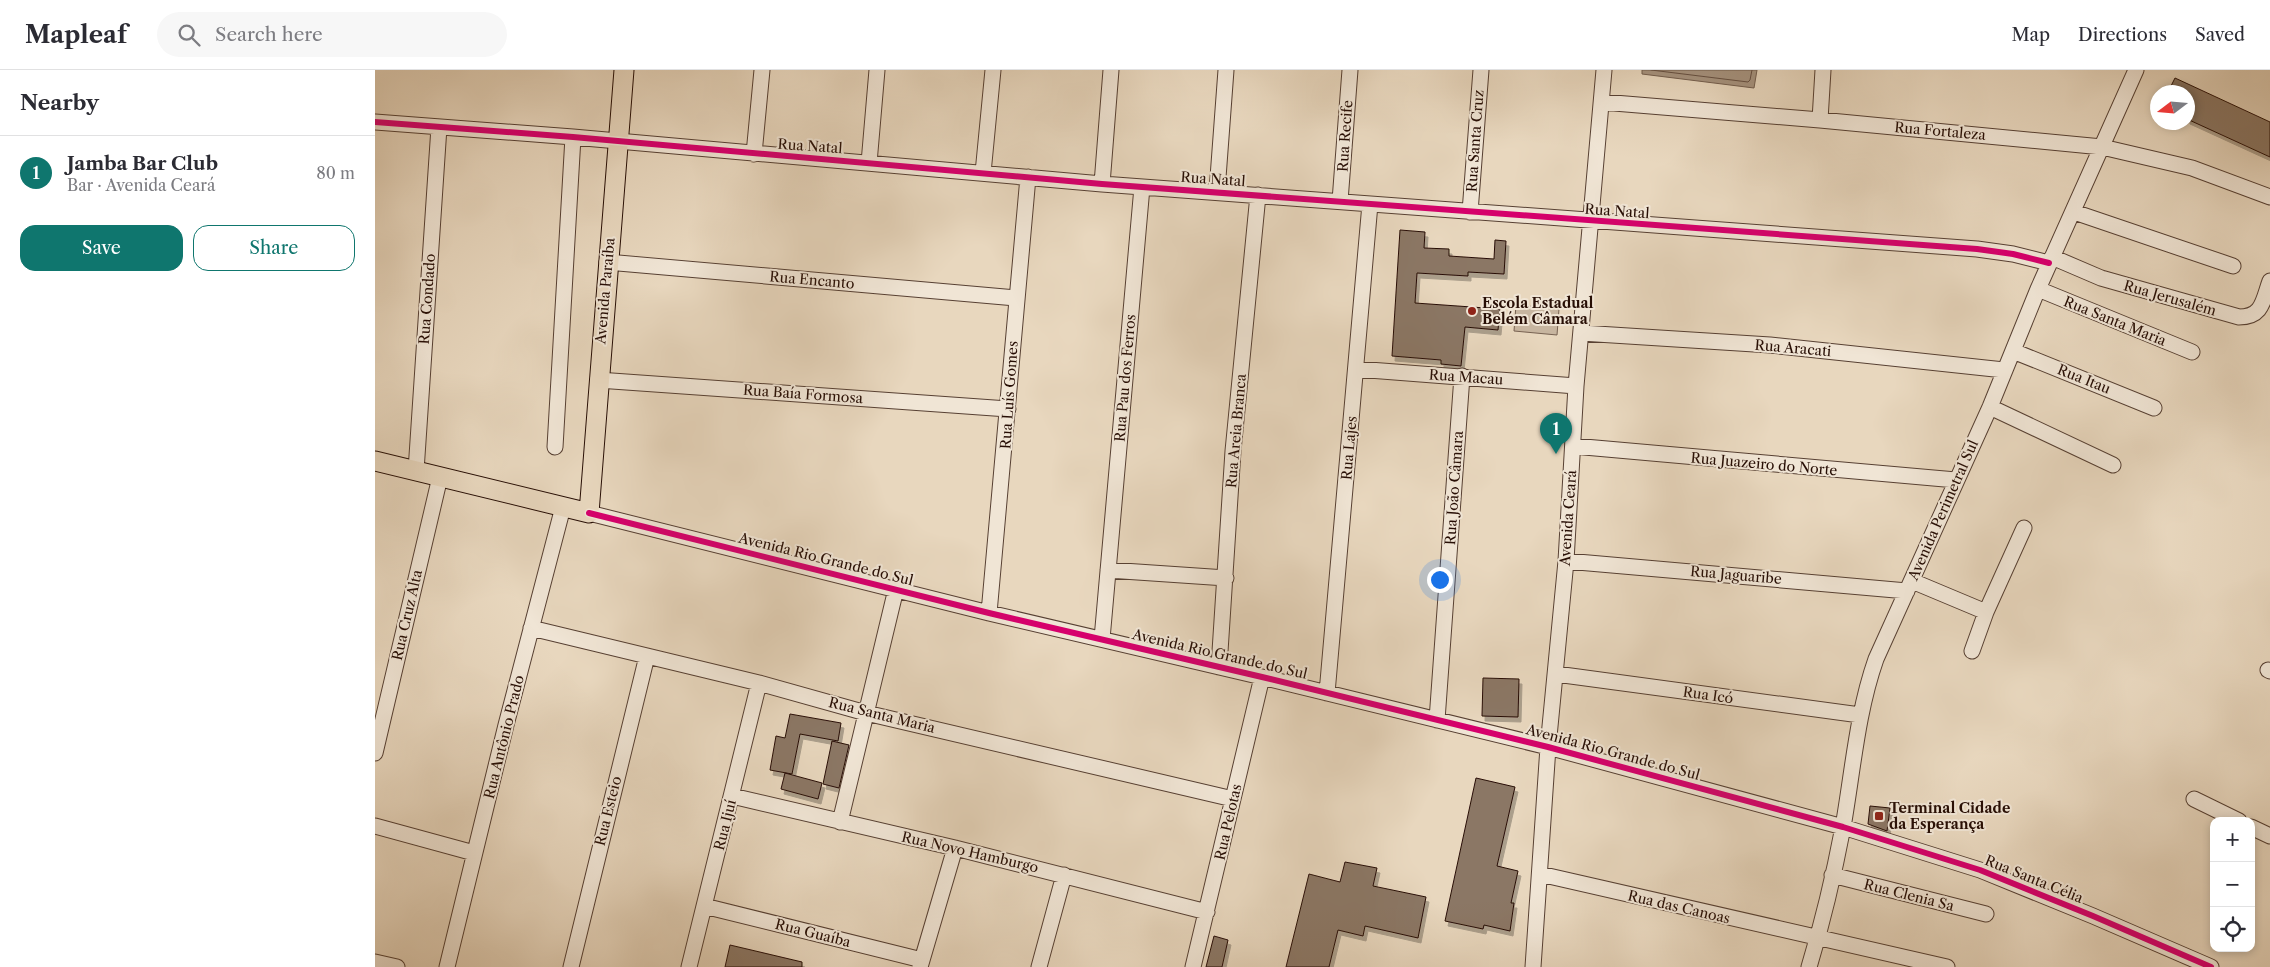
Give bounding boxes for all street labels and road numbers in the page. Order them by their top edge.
street label: Rua Santa Cruz [1462,89,1488,193]
street label: Rua Recife [1334,99,1357,173]
street label: Rua Fortaleza [1894,118,1987,144]
street label: Rua Natal [777,135,843,157]
street label: Rua Natal [1180,168,1246,190]
street label: Rua Natal [1584,200,1650,222]
street label: Avenida Paraíba [591,236,619,346]
street label: Rua Condado [415,253,439,345]
street label: Rua Encanto [769,267,855,293]
street label: Rua Jerusalém [2122,276,2218,320]
street label: Rua Santa Maria [2061,292,2170,350]
street label: Rua Pau dos Ferros [1110,313,1140,443]
street label: Rua Aracati [1754,336,1832,360]
street label: Rua Luís Gomes [996,340,1022,450]
street label: Rua Itau [2055,360,2114,398]
street label: Rua Macau [1428,365,1504,389]
street label: Rua Areia Branca [1222,372,1250,489]
street label: Rua Baía Formosa [742,381,864,407]
street label: Rua Lajes [1337,415,1361,481]
street label: Rua João Câmara [1441,430,1467,546]
street label: Avenida Perimetral Sul [1903,437,1982,584]
street label: Rua Juazeiro do Norte [1690,449,1838,479]
street label: Avenida Ceará [1556,469,1580,568]
street label: Avenida Rio Grande do Sul [736,528,915,589]
street label: Rua Jaguaribe [1689,562,1783,588]
street label: Rua Cruz Alta [388,567,426,662]
street label: Avenida Rio Grande do Sul [1130,625,1309,683]
street label: Rua Antônio Prado [480,673,528,801]
street label: Rua Icó [1682,683,1734,707]
street label: Rua Santa Maria [827,693,938,737]
street label: Avenida Rio Grande do Sul [1523,720,1702,784]
street label: Rua Esteio [591,774,625,848]
street label: Rua Pelotas [1210,782,1246,862]
street label: Rua Ijuí [710,798,740,852]
street label: Rua Novo Hamburgo [900,828,1040,876]
street label: Rua Santa Célia [1982,851,2086,907]
street label: Rua Clenia Sa [1862,875,1957,915]
street label: Rua das Canoas [1626,886,1732,928]
street label: Rua Guaíba [773,915,853,951]

